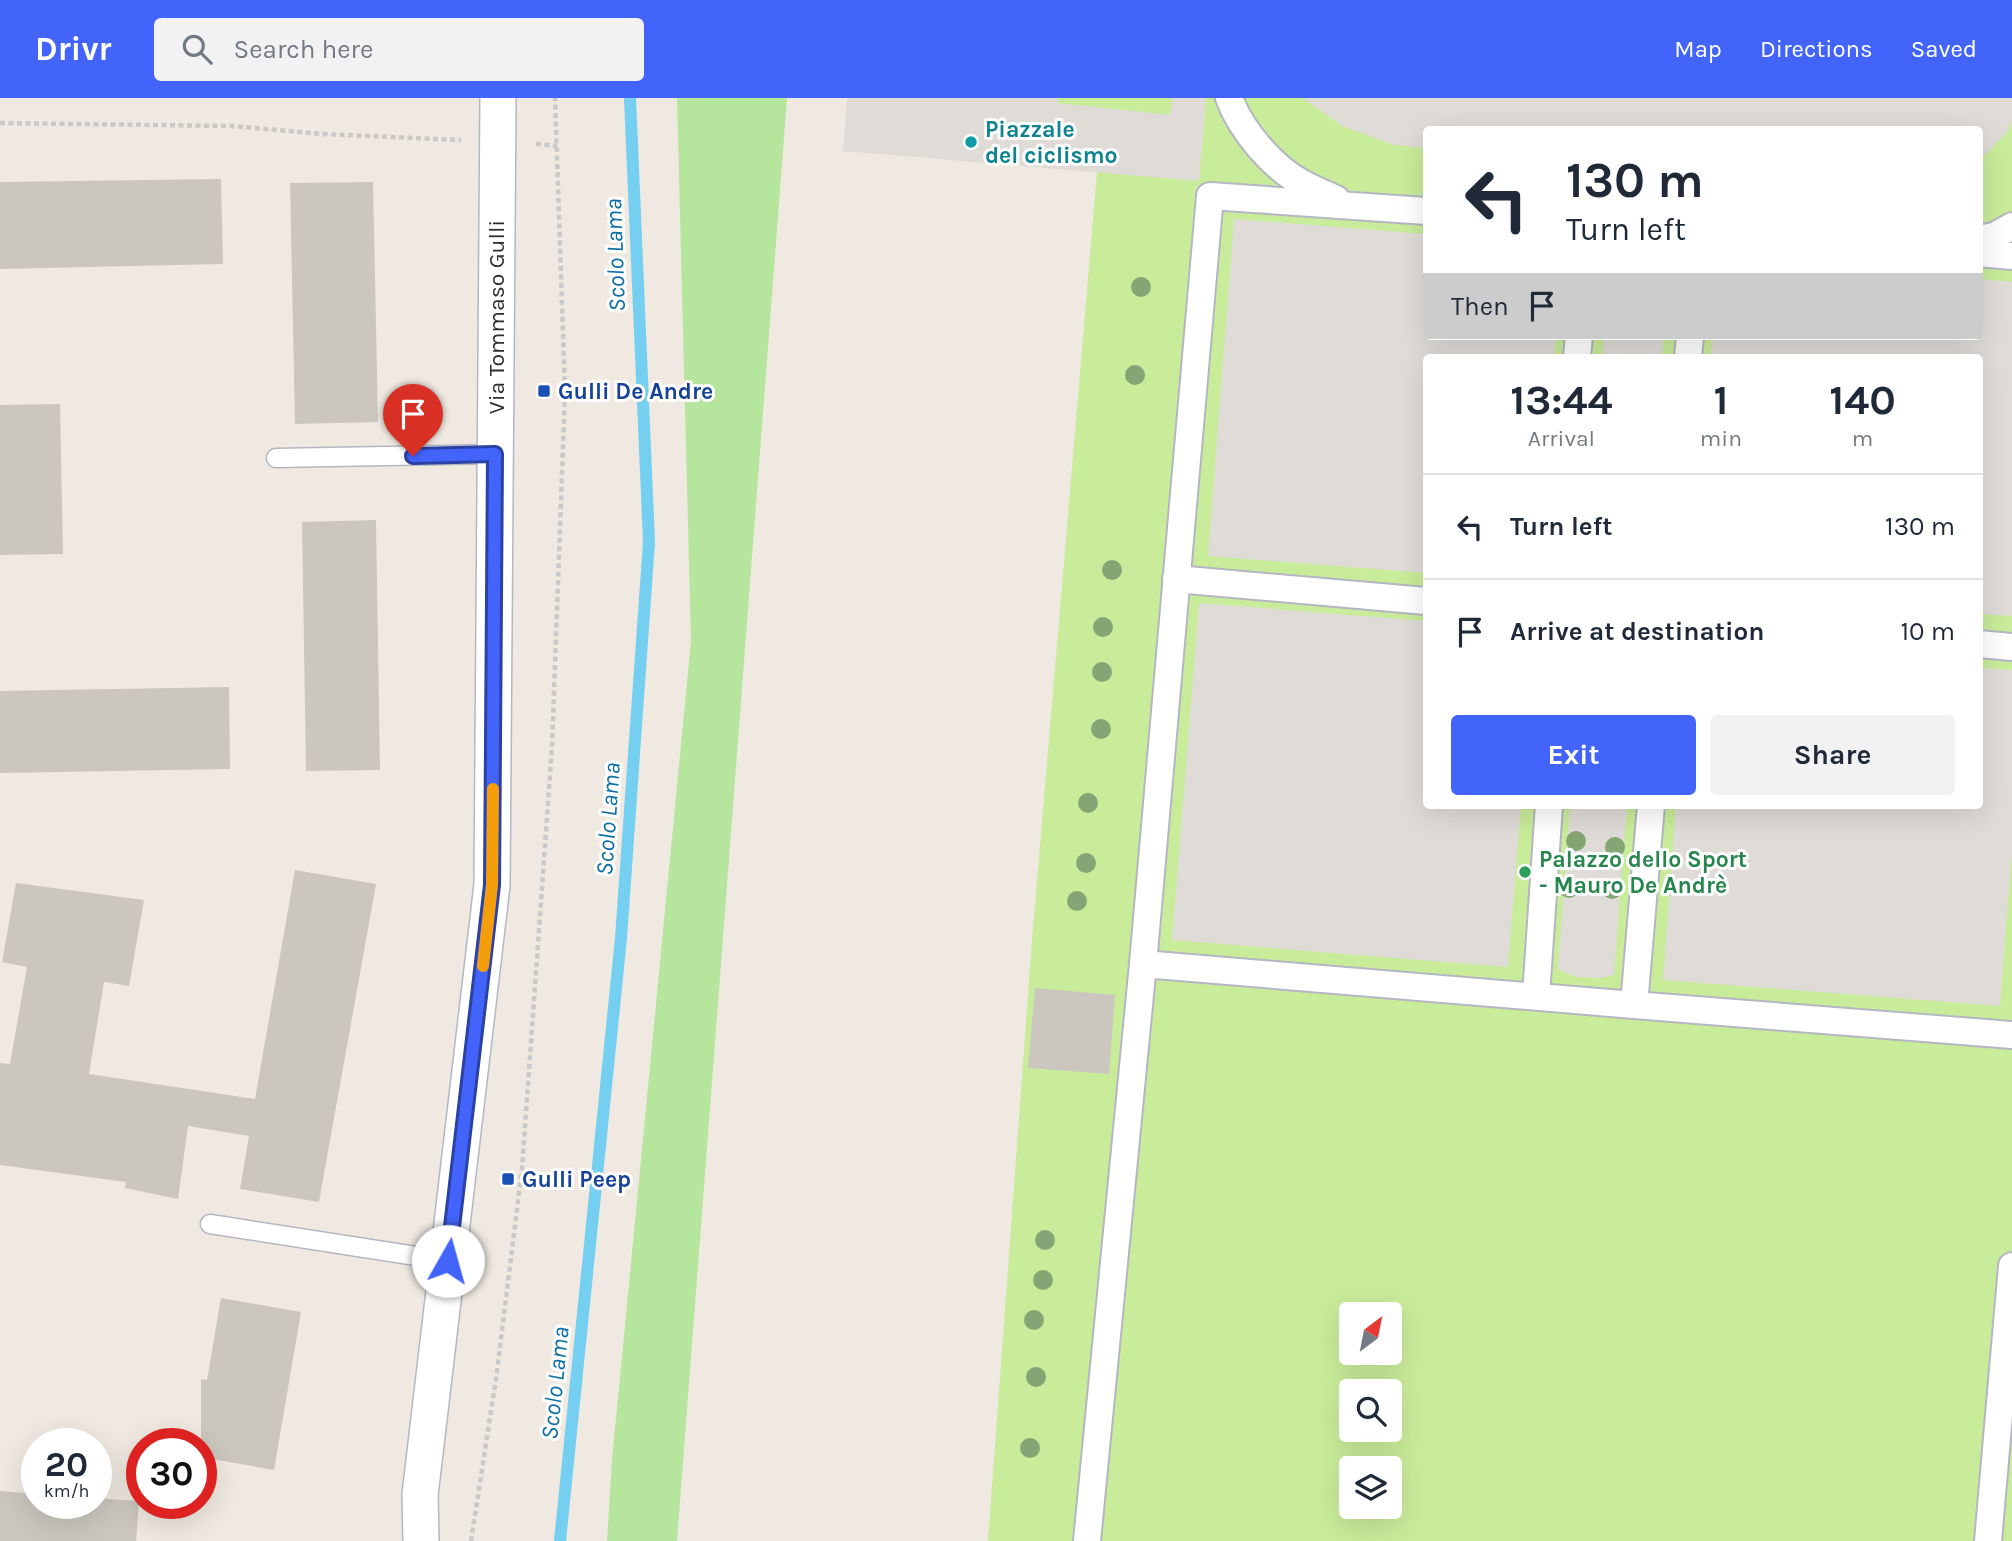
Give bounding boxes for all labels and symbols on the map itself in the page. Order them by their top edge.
place label: Piazzale del ciclismo [985,116,1118,169]
marker: Piazzale del ciclismo [963,134,979,150]
water label: Scolo Lama [599,198,631,312]
street label: Via Tommaso Gulli [483,220,510,414]
place label: Gulli De Andre [558,378,713,405]
marker: Gulli De Andre [536,383,552,399]
pin [383,384,443,456]
water label: Scolo Lama [590,761,626,877]
place label: Palazzo dello Sport - Mauro De Andrè [1539,846,1747,899]
marker: Palazzo dello Sport - Mauro De Andrè [1517,864,1533,880]
place label: Gulli Peep [522,1166,631,1193]
marker: Gulli Peep [500,1171,516,1187]
position arrow [411,1224,485,1298]
north arrow [1339,1302,1402,1365]
water label: Scolo Lama [535,1325,575,1441]
speed limit sign: 30 [126,1428,217,1519]

